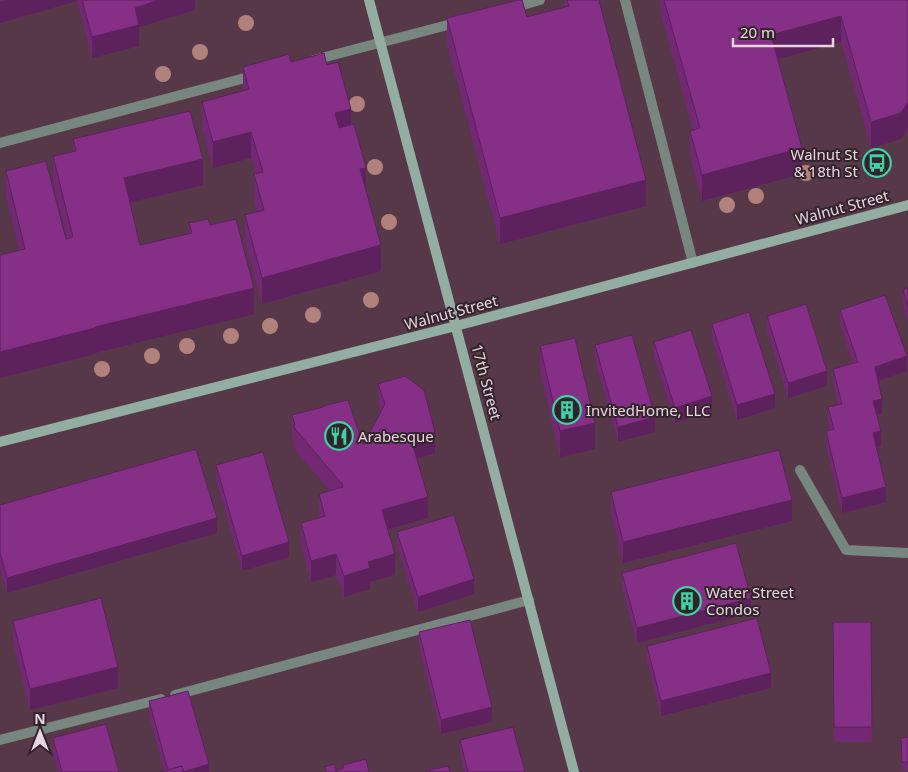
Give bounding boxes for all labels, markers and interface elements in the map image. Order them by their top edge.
scale bar [733,15,833,47]
text: 20 m [740,22,775,42]
place label: Walnut St & 18th St [791,144,859,181]
bus stop icon: Walnut St & 18th St [862,148,892,178]
street label: Walnut Street [793,185,891,229]
street label: Walnut Street [402,290,500,334]
street label: 17th Street [467,342,507,423]
building icon: InvitedHome, LLC [552,395,582,425]
place label: InvitedHome, LLC [586,400,711,420]
restaurant icon: Arabesque [324,421,354,451]
place label: Arabesque [358,426,434,446]
place label: Water Street Condos [706,582,795,619]
building icon: Water Street Condos [672,586,702,616]
north arrow [15,707,65,757]
text: N [34,709,46,728]

